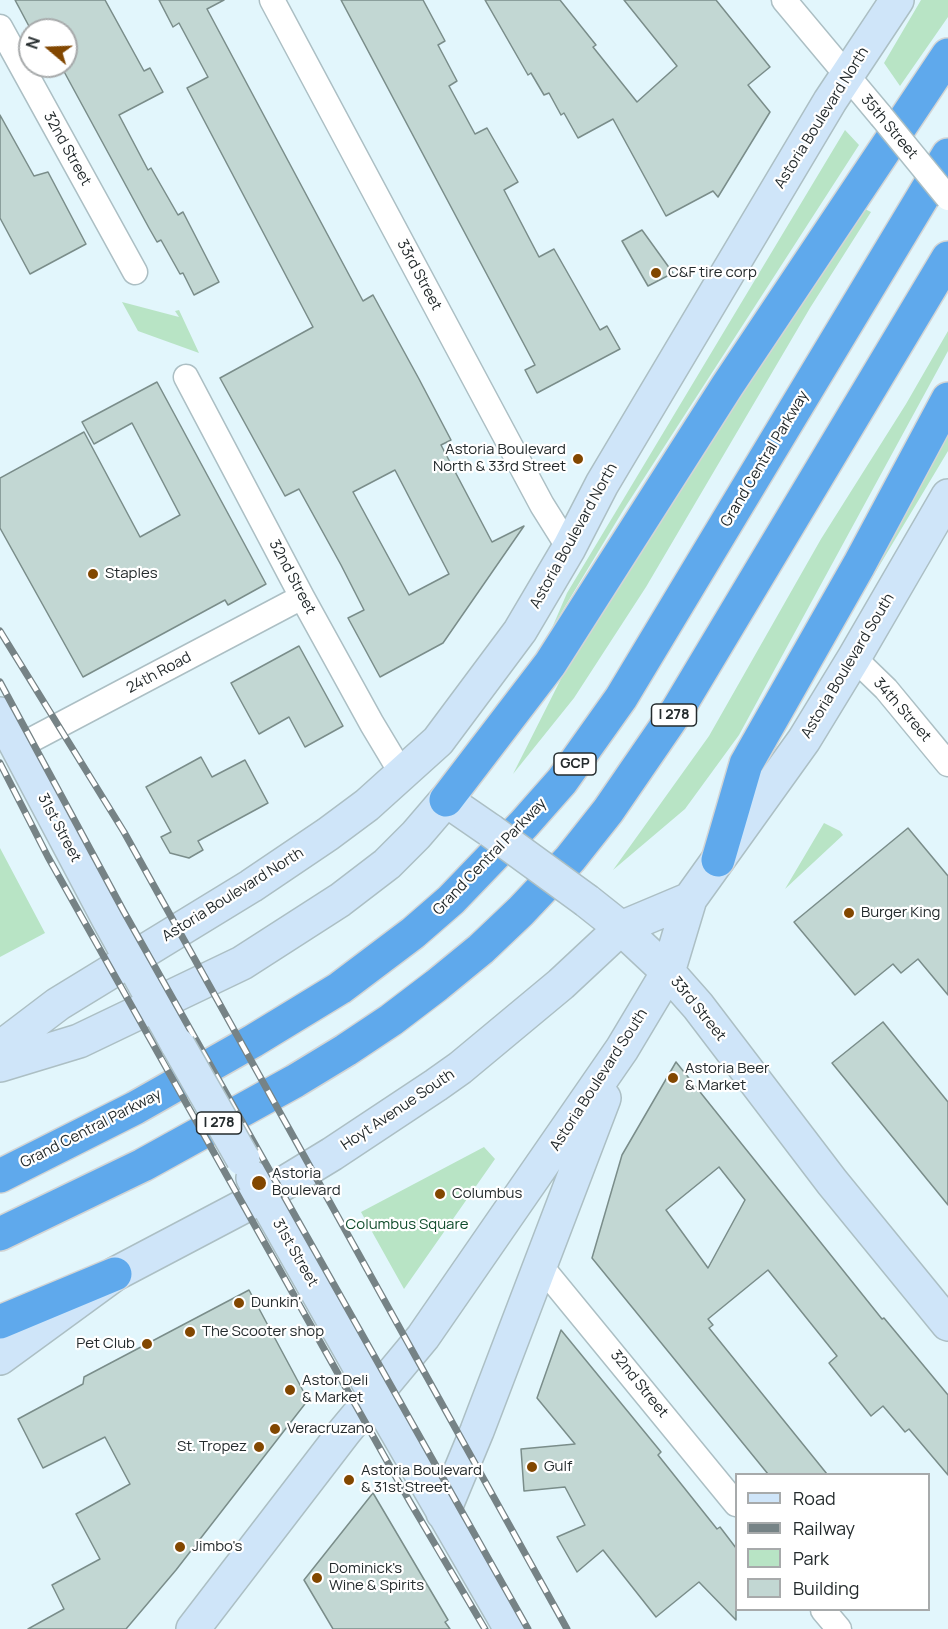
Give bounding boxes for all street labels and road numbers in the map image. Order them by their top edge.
street label: Astoria Boulevard North [771,44,873,192]
street label: 35th Street [857,91,921,163]
street label: 32nd Street [39,109,95,189]
street label: 33rd Street [393,236,445,314]
street label: Grand Central Parkway [717,388,813,530]
street label: Astoria Boulevard North [527,460,621,612]
street label: 32nd Street [265,537,319,617]
street label: Astoria Boulevard South [798,590,898,742]
street label: 24th Road [124,648,194,698]
street label: 34th Street [869,674,935,746]
road number: I 278 [652,704,696,726]
road number: GCP [554,753,596,775]
street label: 31st Street [33,791,85,865]
street label: Grand Central Parkway [429,795,551,919]
street label: Astoria Boulevard North [159,844,307,946]
street label: 33rd Street [667,973,729,1045]
street label: Astoria Boulevard South [546,1006,652,1154]
street label: Hoyt Avenue South [338,1065,458,1155]
street label: Grand Central Parkway [18,1086,164,1172]
road number: I 278 [196,1112,242,1134]
street label: 31st Street [268,1216,322,1290]
street label: 32nd Street [606,1347,672,1421]

